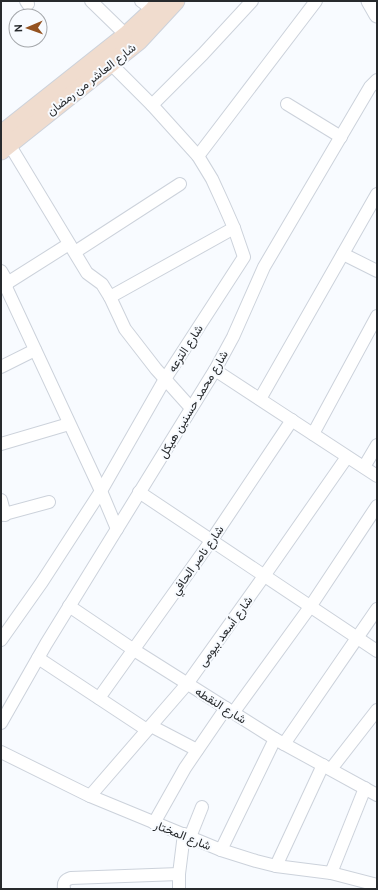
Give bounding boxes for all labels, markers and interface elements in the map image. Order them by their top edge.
north arrow [8,8,48,48]
text: N [12,24,24,33]
street label: شارع العاشر من رمضان [44,40,140,120]
street label: شارع الترعه [165,322,208,376]
street label: شارع محمد حسنين هيكل [156,348,233,461]
street label: شارع ناصر الحافي [168,523,229,599]
street label: شارع أسعد بيومى [195,593,257,670]
street label: شارع النقطه [192,684,249,728]
street label: شارع المختار [151,817,213,855]

